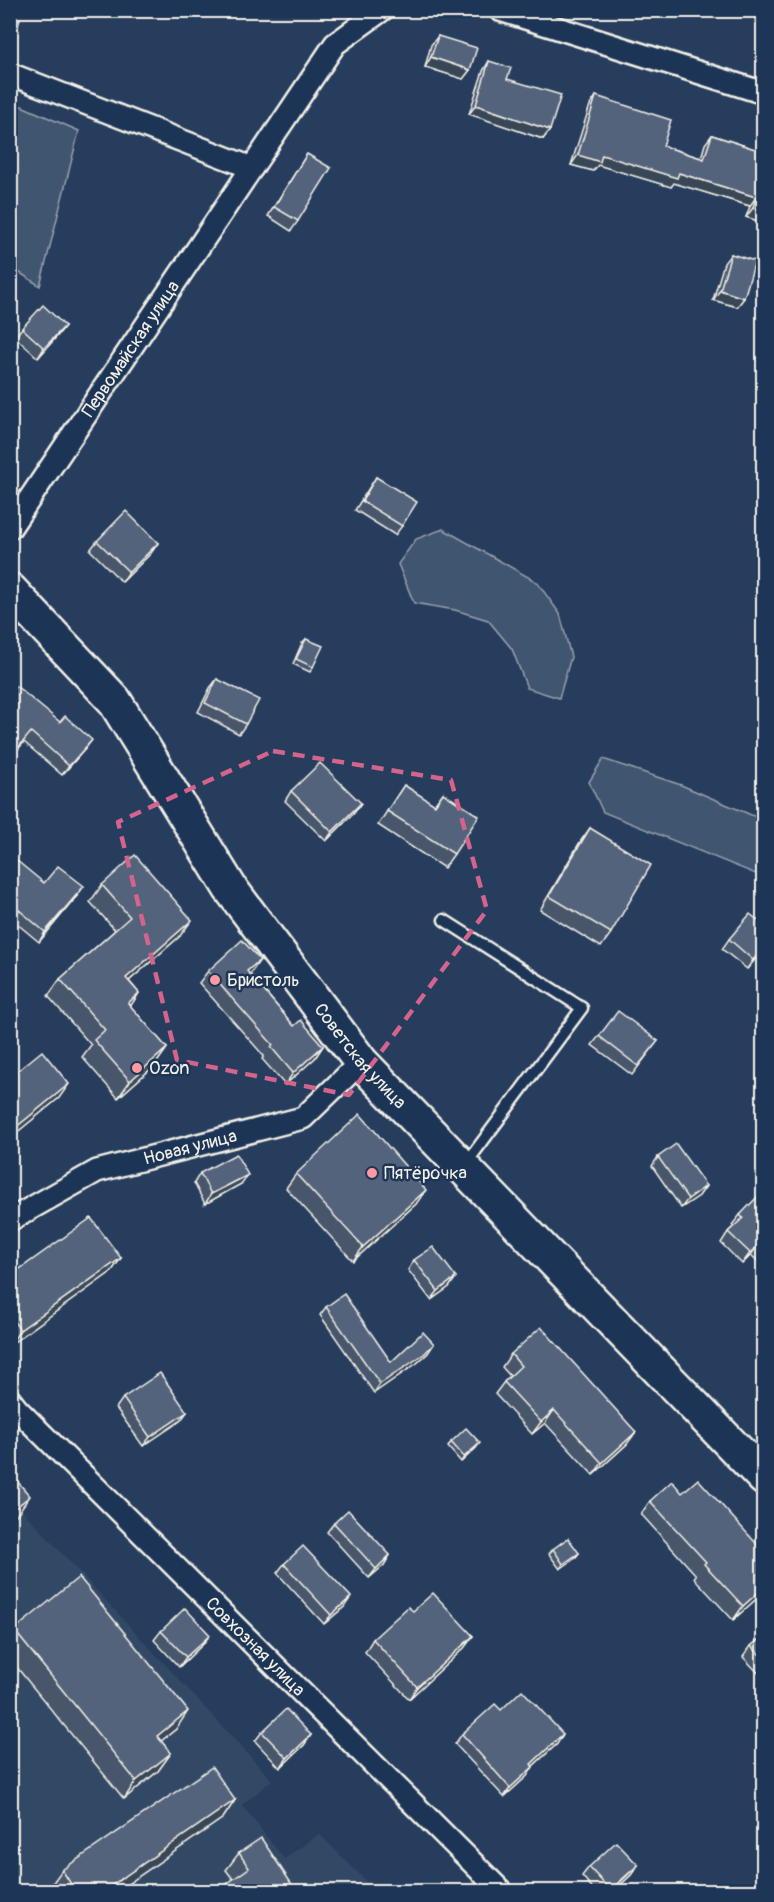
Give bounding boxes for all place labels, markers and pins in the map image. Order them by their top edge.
place label: Бристоль [227,969,300,992]
marker: Бристоль [208,973,222,987]
place label: Ozon [149,1057,189,1080]
marker: Ozon [130,1061,144,1075]
place label: Пятёрочка [384,1162,467,1185]
marker: Пятёрочка [365,1166,379,1180]

